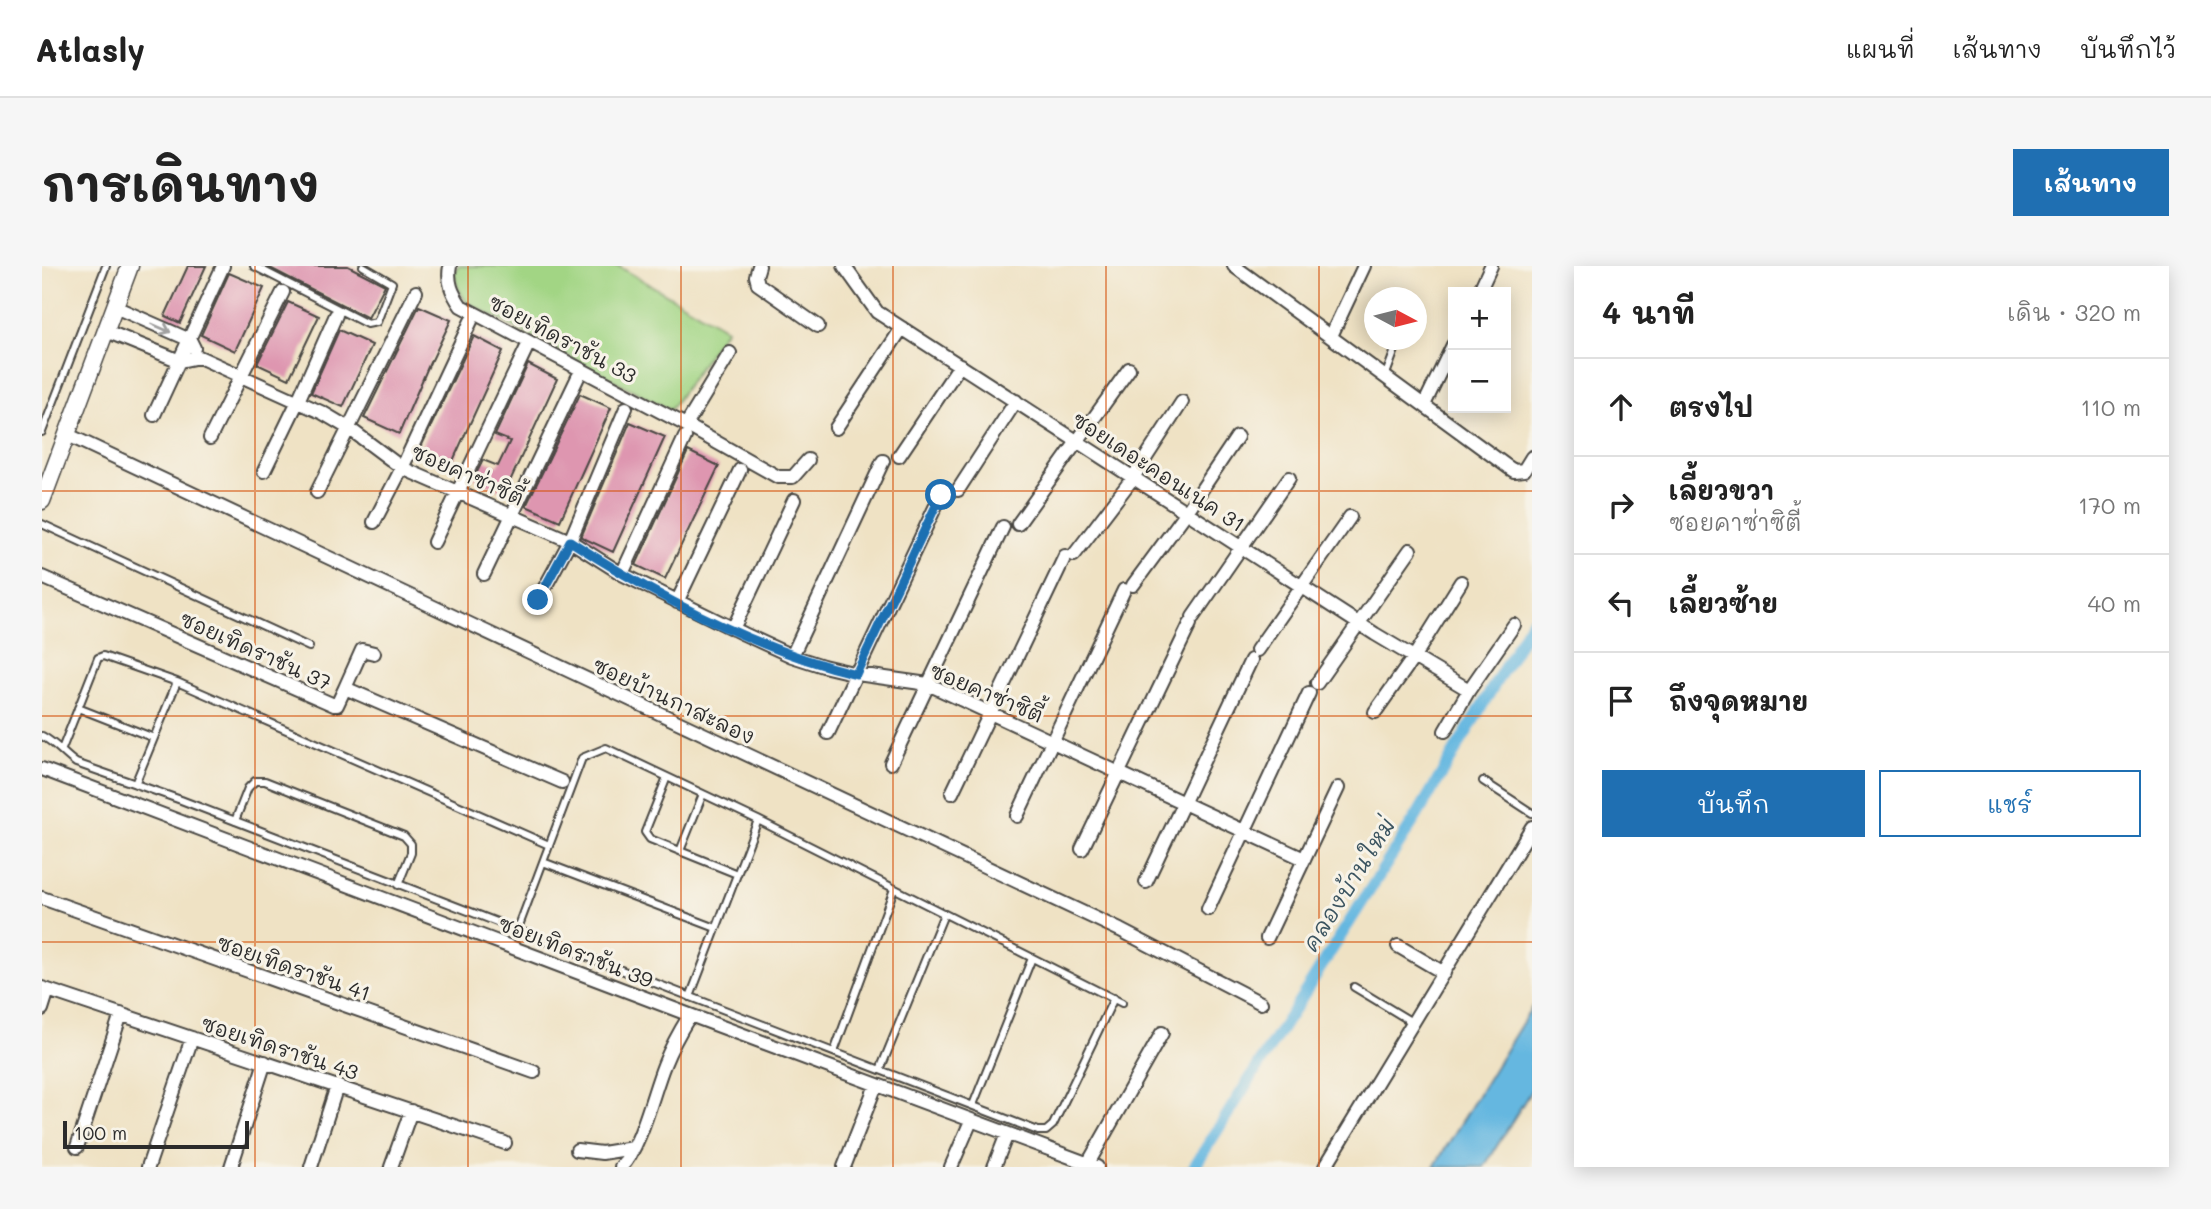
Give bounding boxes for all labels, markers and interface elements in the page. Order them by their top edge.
text: Atlasly [35,27,145,70]
text: แผนที่ [1846,33,1915,64]
text: เส้นทาง [1953,33,2042,64]
text: บันทึกไว้ [2080,33,2176,64]
button: เส้นทาง [2013,149,2169,216]
text: การเดินทาง [42,151,319,214]
north arrow [1364,287,1427,350]
map controls [1448,287,1511,413]
button: + [1448,287,1511,350]
street label: ซอยเทิดราชัน 33 [484,288,642,388]
text: 4 นาที [1602,292,1695,332]
text: เดิน · 320 m [2007,297,2141,327]
one-way arrow [149,322,171,335]
button: − [1448,350,1511,413]
icon: ahead [1602,388,1640,426]
text: ตรงไป [1669,390,1753,424]
text: 110 m [2081,392,2141,422]
street label: ซอยเดอะคอนเนค 31 [1067,405,1251,537]
street label: ซอยคาซ่าซิตี้ [407,431,531,511]
text: เลี้ยวขวา [1669,473,1774,507]
route start [925,479,956,510]
icon: right [1602,486,1640,524]
text: 170 m [2078,490,2141,520]
text: ซอยคาซ่าซิตี้ [1669,507,1802,537]
route end [522,584,553,615]
icon: left [1602,584,1640,622]
text: เลี้ยวซ้าย [1669,586,1778,620]
text: 40 m [2088,588,2141,618]
street label: ซอยเทิดราชัน 37 [176,605,336,695]
street label: ซอยคาซ่าซิตี้ [926,650,1050,728]
street label: ซอยบ้านกาสะลอง [589,651,759,749]
icon: arrive [1602,682,1640,720]
text: ถึงจุดหมาย [1669,684,1808,718]
button: บันทึก [1602,770,1865,837]
button: แชร์ [1879,770,2141,837]
water label: คลองบ้านใหม่ [1295,810,1402,957]
street label: ซอยเทิดราชัน 39 [495,909,657,993]
street label: ซอยเทิดราชัน 41 [214,928,374,1006]
street label: ซอยเทิดราชัน 43 [198,1009,362,1085]
scale bar [63,1118,248,1150]
text: 100 m [74,1120,127,1145]

